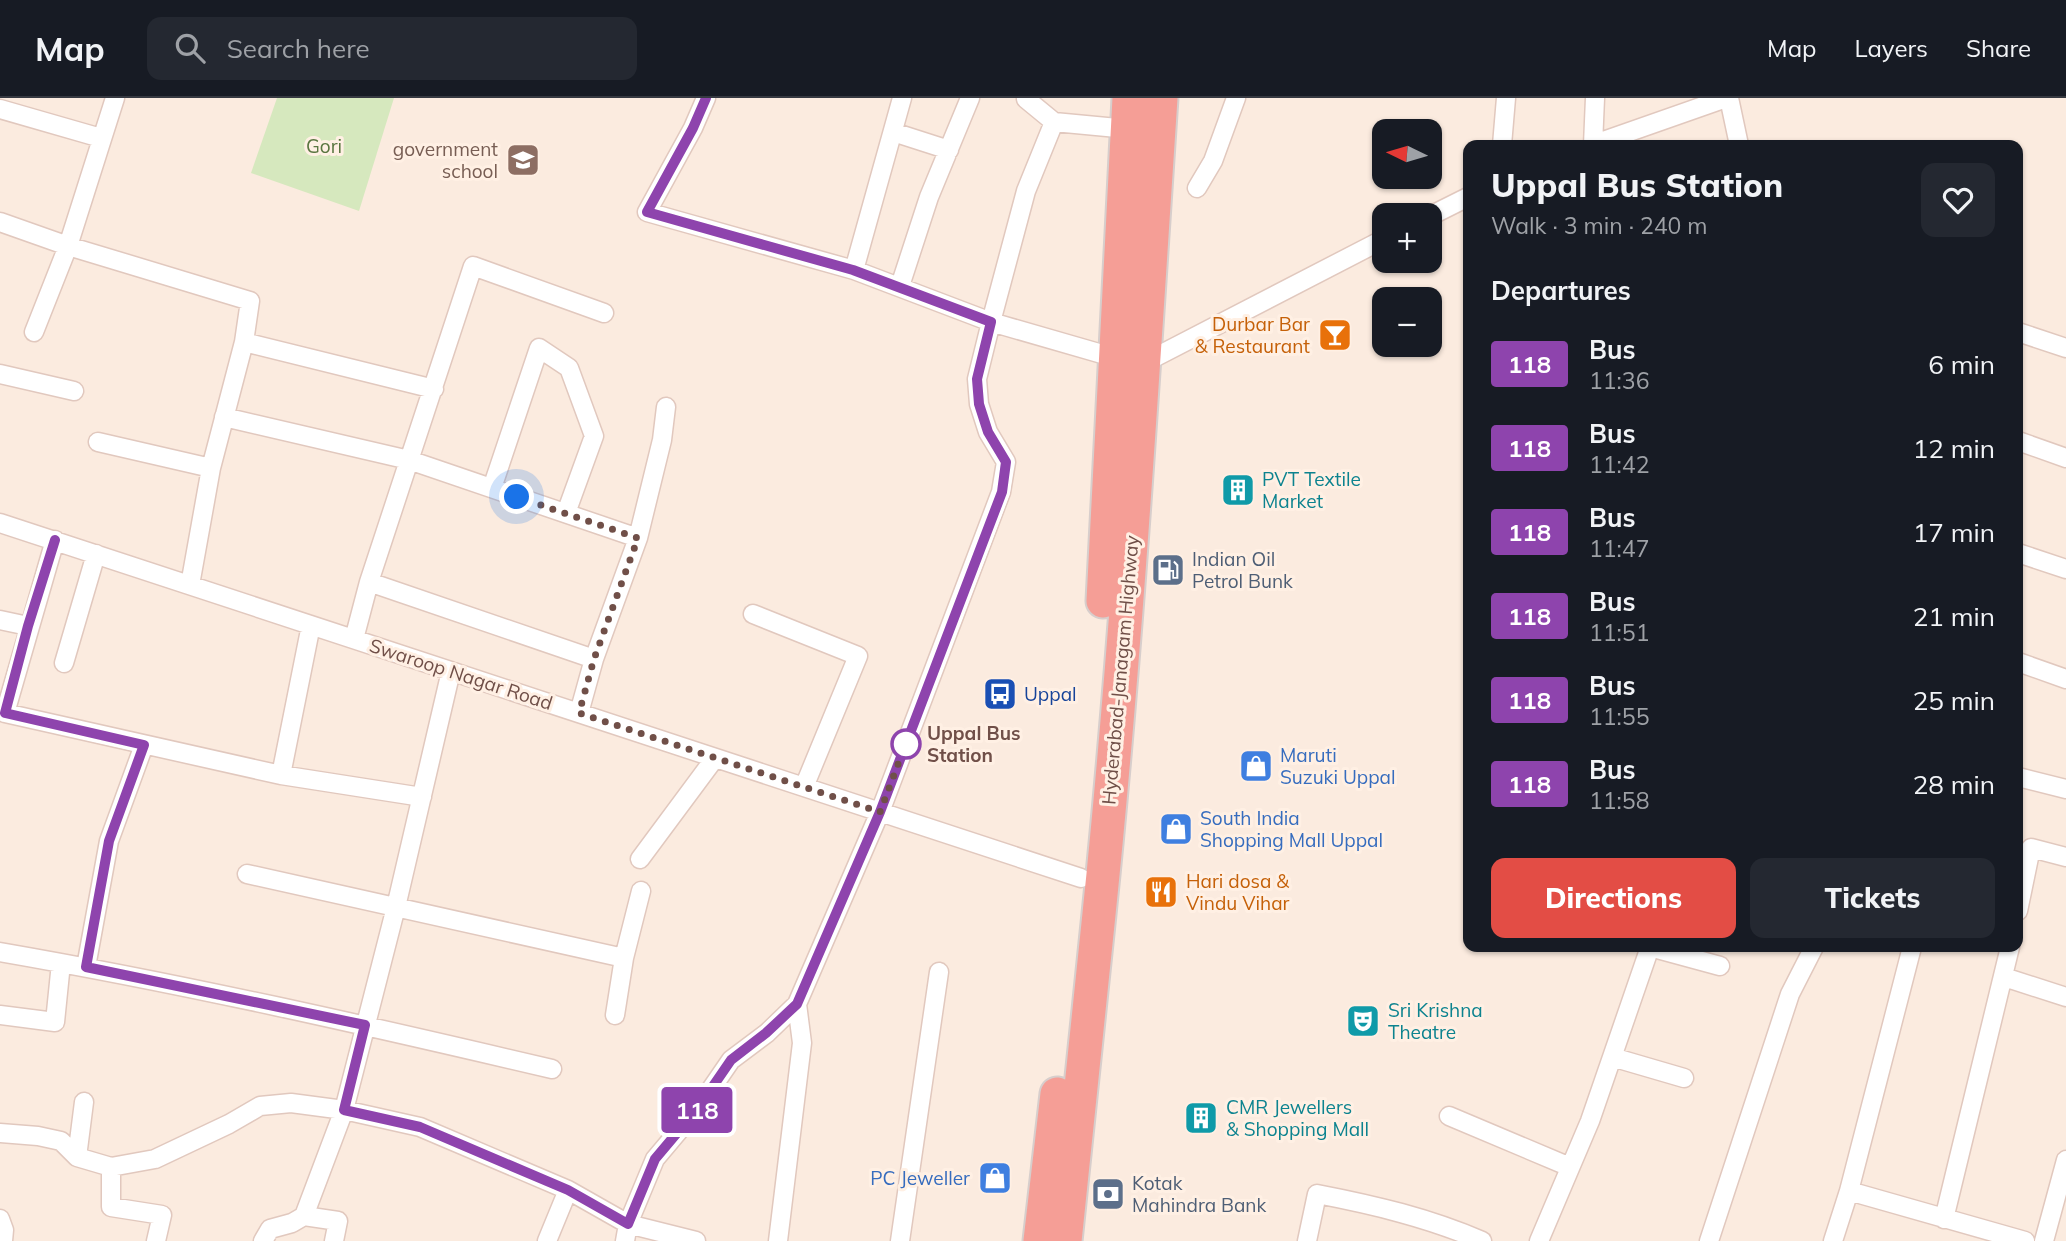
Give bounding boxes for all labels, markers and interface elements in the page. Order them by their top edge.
search box [147,17,637,80]
text: Map [35,28,105,69]
icon: search [171,29,209,67]
text: Search here [227,32,370,65]
text: Map [1767,33,1816,63]
text: Layers [1854,33,1928,63]
text: Share [1966,33,2031,63]
north arrow [1372,119,1442,189]
map controls [1372,119,1442,357]
park label: Gori [306,134,342,158]
place label: government school [393,137,498,183]
school or university icon: government school [504,141,542,179]
button: heart [1921,163,1995,237]
text: Uppal Bus Station [1491,164,1783,205]
button: + [1372,203,1442,273]
text: Walk · 3 min · 240 m [1491,211,1708,240]
text: Departures [1491,274,1631,307]
button: − [1372,287,1442,357]
place label: Durbar Bar & Restaurant [1195,312,1310,358]
bar icon: Durbar Bar & Restaurant [1316,316,1354,354]
text: Bus [1589,333,1635,366]
text: 6 min [1928,348,1995,381]
text: 118 [1508,349,1551,379]
text: 11:36 [1589,366,1649,395]
text: Bus [1589,417,1635,450]
text: 12 min [1913,432,1995,465]
text: 118 [1508,433,1551,463]
text: 11:42 [1589,450,1649,479]
place label: PVT Textile Market [1262,467,1361,513]
building icon: PVT Textile Market [1219,471,1257,509]
your location [499,479,534,514]
text: Bus [1589,501,1635,534]
text: 17 min [1913,516,1995,549]
text: 118 [1508,517,1551,547]
street label: Hyderabad-Janagam Highway [1096,534,1144,806]
text: 11:47 [1589,534,1649,563]
place label: Indian Oil Petrol Bunk [1192,547,1293,593]
fuel station icon: Indian Oil Petrol Bunk [1149,551,1187,589]
text: Bus [1589,585,1635,618]
text: 21 min [1913,600,1995,633]
text: 118 [1508,601,1551,631]
text: 11:51 [1589,618,1649,647]
street label: Swaroop Nagar Road [366,633,556,715]
text: Bus [1589,669,1635,702]
bus stop icon: Uppal [981,675,1019,713]
place label: Uppal [1024,682,1077,706]
text: 25 min [1913,684,1995,717]
text: 118 [1508,685,1551,715]
text: 11:55 [1589,702,1649,731]
place label: Uppal Bus Station [927,721,1021,767]
marker: Uppal Bus Station [891,729,921,759]
place label: Maruti Suzuki Uppal [1280,743,1395,789]
shop icon: Maruti Suzuki Uppal [1237,747,1275,785]
text: Bus [1589,753,1635,786]
text: 28 min [1913,768,1995,801]
text: 118 [1508,769,1551,799]
text: 11:58 [1589,786,1649,815]
place label: South India Shopping Mall Uppal [1200,806,1383,852]
shop icon: South India Shopping Mall Uppal [1157,810,1195,848]
button: Directions [1491,858,1736,938]
button: Tickets [1750,858,1995,938]
place label: Hari dosa & Vindu Vihar [1186,869,1290,915]
restaurant icon: Hari dosa & Vindu Vihar [1142,873,1180,911]
place label: Sri Krishna Theatre [1388,998,1483,1044]
theatre icon: Sri Krishna Theatre [1344,1002,1382,1040]
line badge: 118 [657,1087,737,1133]
text: 118 [675,1095,719,1125]
place label: CMR Jewellers & Shopping Mall [1226,1095,1369,1141]
building icon: CMR Jewellers & Shopping Mall [1182,1099,1220,1137]
shop icon: PC Jeweller [976,1159,1014,1197]
place label: PC Jeweller [870,1166,970,1190]
place label: Kotak Mahindra Bank [1132,1171,1267,1217]
bank icon: Kotak Mahindra Bank [1089,1175,1127,1213]

